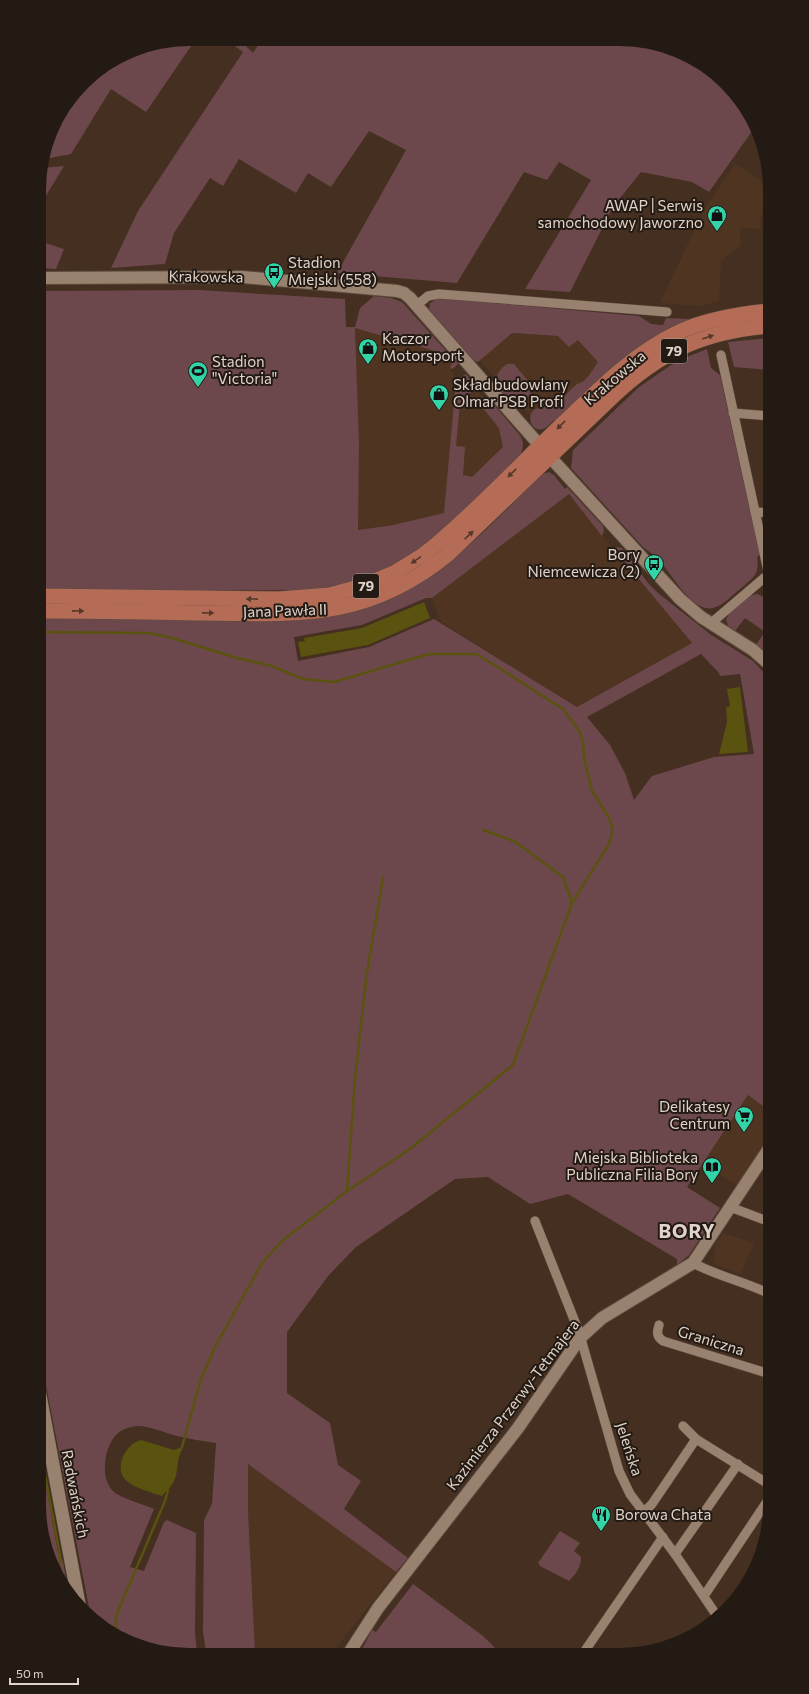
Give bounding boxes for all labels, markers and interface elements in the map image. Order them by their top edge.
place label: AWAP | Serwis samochodowy Jaworzno [538,196,703,231]
shop icon: AWAP | Serwis samochodowy Jaworzno [706,204,728,232]
place label: Stadion Miejski (558) [288,253,377,288]
bus stop icon: Stadion Miejski (558) [263,261,285,289]
street label: Krakowska [168,266,244,286]
place label: Kaczor Motorsport [382,329,463,364]
one-way arrow [702,333,714,339]
shop icon: Kaczor Motorsport [357,337,379,365]
road number: 79 [661,339,687,363]
street label: Krakowska [580,346,649,408]
place label: Stadion "Victoria" [212,352,277,387]
sports icon: Stadion "Victoria" [187,360,209,388]
place label: Skład budowlany Olmar PSB Profi [453,375,569,410]
shop icon: Skład budowlany Olmar PSB Profi [428,383,450,411]
one-way arrow [556,421,566,430]
one-way arrow [507,468,517,477]
one-way arrow [464,530,474,540]
place label: Bory Niemcewicza (2) [527,545,640,580]
bus stop icon: Bory Niemcewicza (2) [643,553,665,581]
one-way arrow [411,556,421,564]
road number: 79 [353,574,379,598]
one-way arrow [245,596,258,602]
street label: Jana Pawła II [243,600,327,620]
one-way arrow [72,608,85,614]
one-way arrow [202,610,215,616]
place label: Delikatesy Centrum [659,1097,730,1132]
supermarket icon: Delikatesy Centrum [733,1105,755,1133]
place label: Miejska Biblioteka Publiczna Filia Bory [566,1148,698,1183]
library icon: Miejska Biblioteka Publiczna Filia Bory [701,1156,723,1184]
district label: BORY [658,1219,716,1242]
street label: Kazimierza Przerwy-Tetmajera [442,1316,582,1493]
street label: Graniczna [676,1321,747,1359]
street label: Jeleńska [613,1420,647,1478]
street label: Radwańskich [59,1448,93,1540]
restaurant icon: Borowa Chata [590,1504,612,1532]
place label: Borowa Chata [615,1505,711,1523]
scale bar [10,1660,78,1686]
text: 50 m [16,1666,44,1680]

